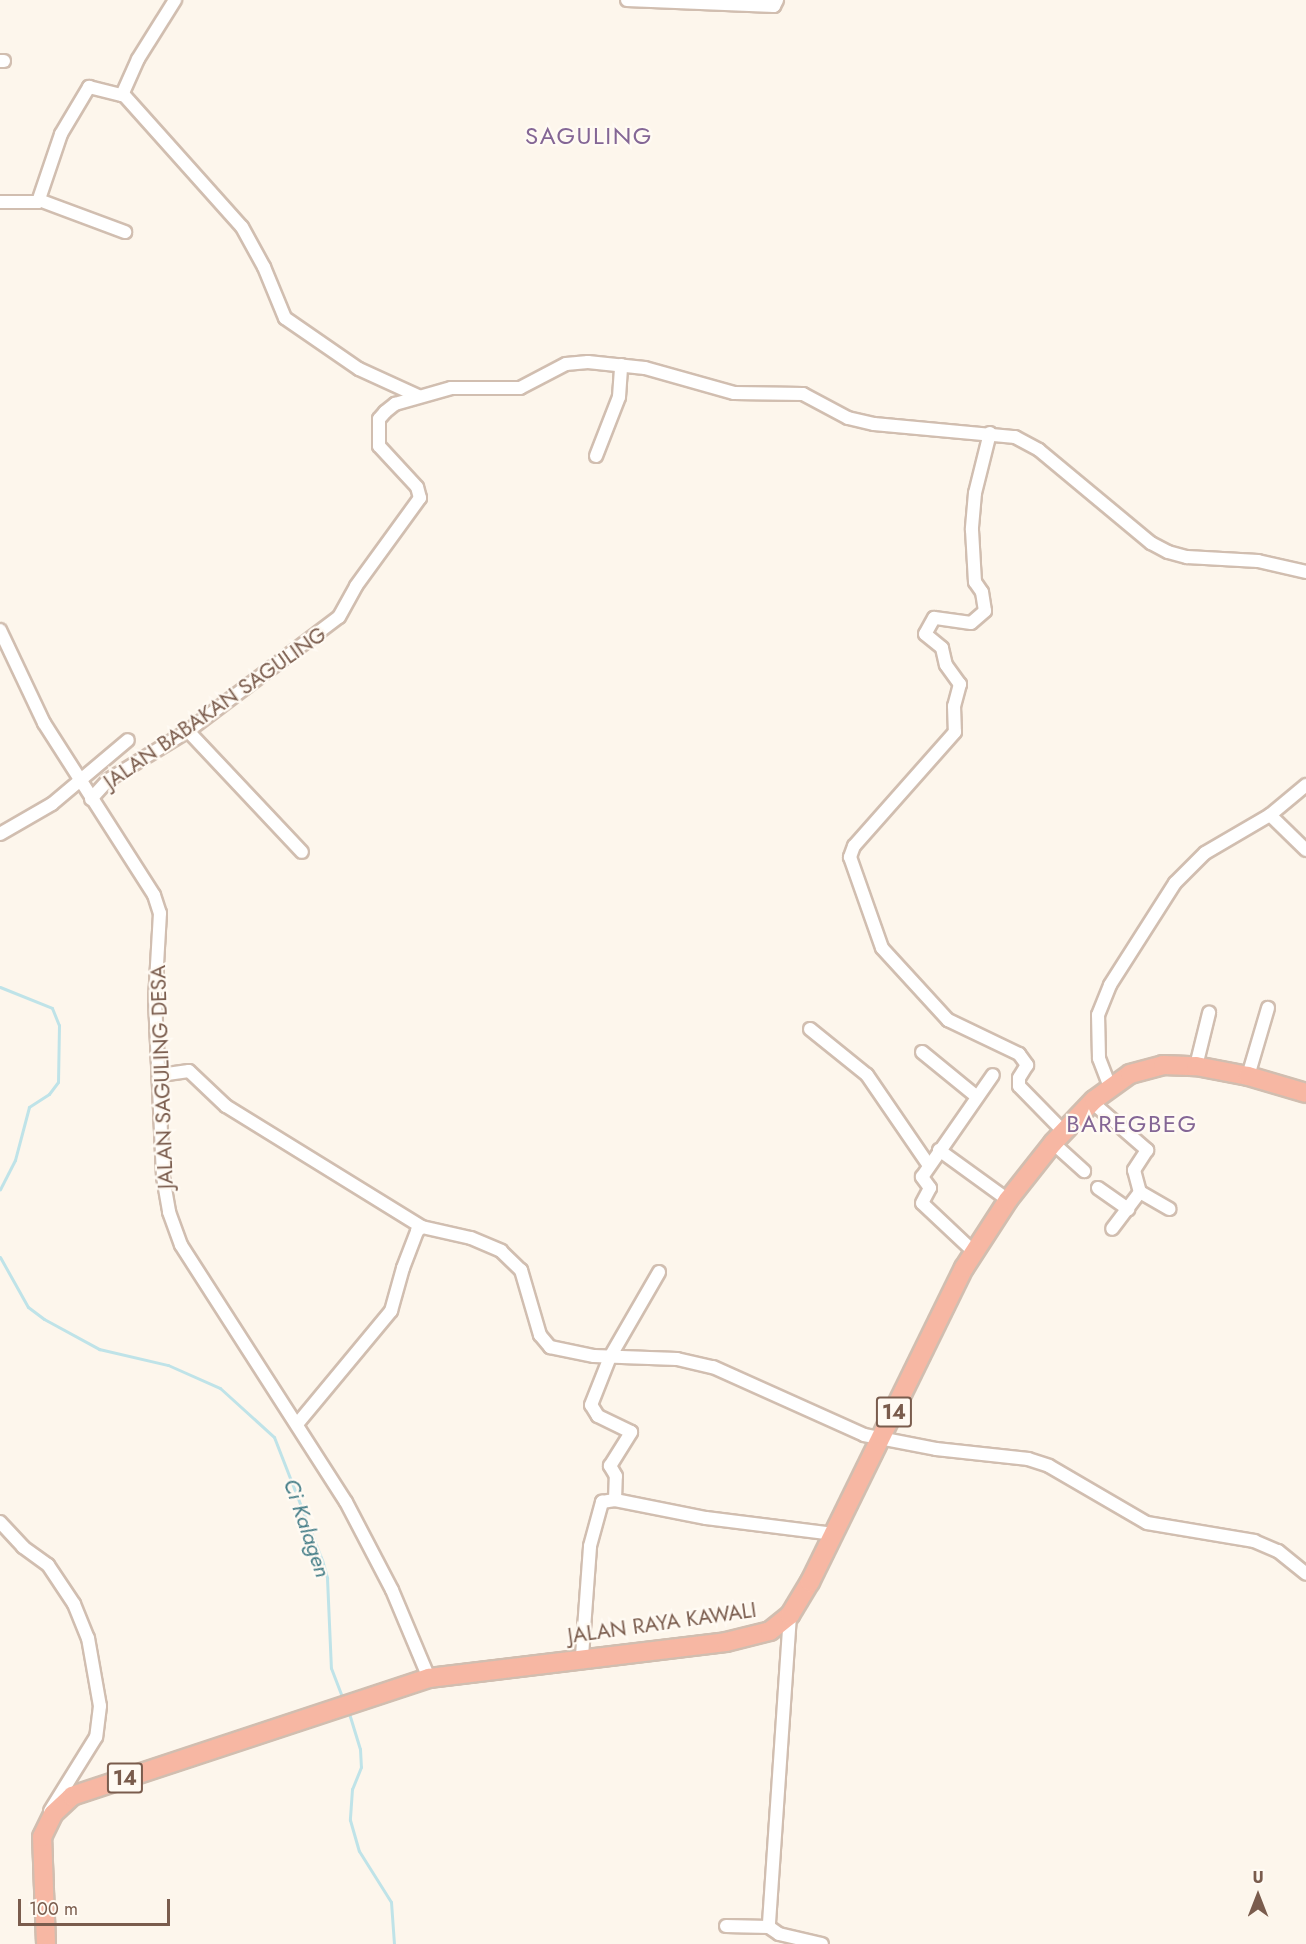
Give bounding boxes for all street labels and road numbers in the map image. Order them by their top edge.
street label: JALAN BABAKAN SAGULING [99,622,331,794]
street label: JALAN SAGULING DESA [145,965,179,1189]
road number: 14 [874,1395,914,1429]
street label: JALAN RAYA KAWALI [566,1597,758,1649]
road number: 14 [106,1761,144,1795]

